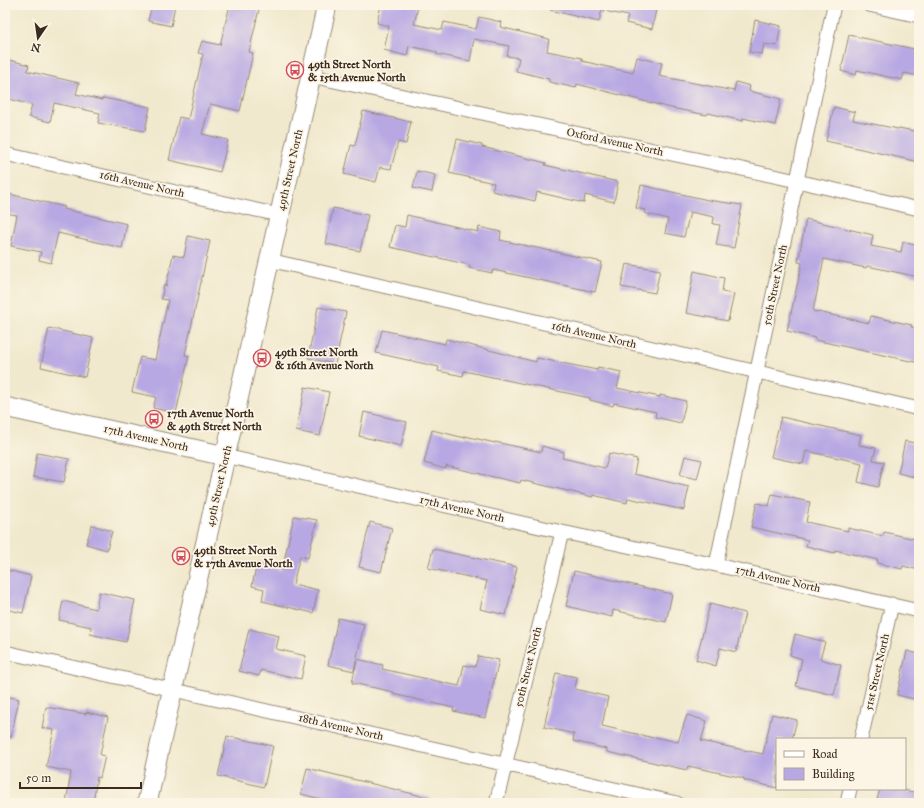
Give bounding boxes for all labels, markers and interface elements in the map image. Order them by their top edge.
north arrow [18,18,58,58]
text: N [29,40,42,55]
place label: 49th Street North & 15th Avenue North [308,58,407,84]
bus stop icon: 49th Street North & 15th Avenue North [285,60,305,80]
street label: Oxford Avenue North [565,125,665,159]
street label: 49th Street North [274,128,306,212]
street label: 16th Avenue North [98,168,186,200]
street label: 50th Street North [760,243,790,327]
street label: 16th Avenue North [550,319,638,351]
place label: 49th Street North & 16th Avenue North [275,346,374,372]
bus stop icon: 49th Street North & 16th Avenue North [252,348,272,368]
place label: 17th Avenue North & 49th Street North [167,407,263,434]
bus stop icon: 17th Avenue North & 49th Street North [144,409,164,429]
street label: 17th Avenue North [102,422,190,454]
street label: 49th Street North [203,444,235,528]
street label: 17th Avenue North [418,493,506,525]
place label: 49th Street North & 17th Avenue North [194,544,293,570]
bus stop icon: 49th Street North & 17th Avenue North [171,546,191,566]
street label: 17th Avenue North [734,563,822,595]
street label: 50th Street North [512,625,544,709]
street label: 51st Street North [862,632,892,712]
street label: 18th Avenue North [297,711,385,743]
legend [776,738,906,790]
text: Road [812,747,838,761]
scale bar [20,764,141,790]
text: Building [812,767,855,782]
text: 50 m [26,771,51,785]

